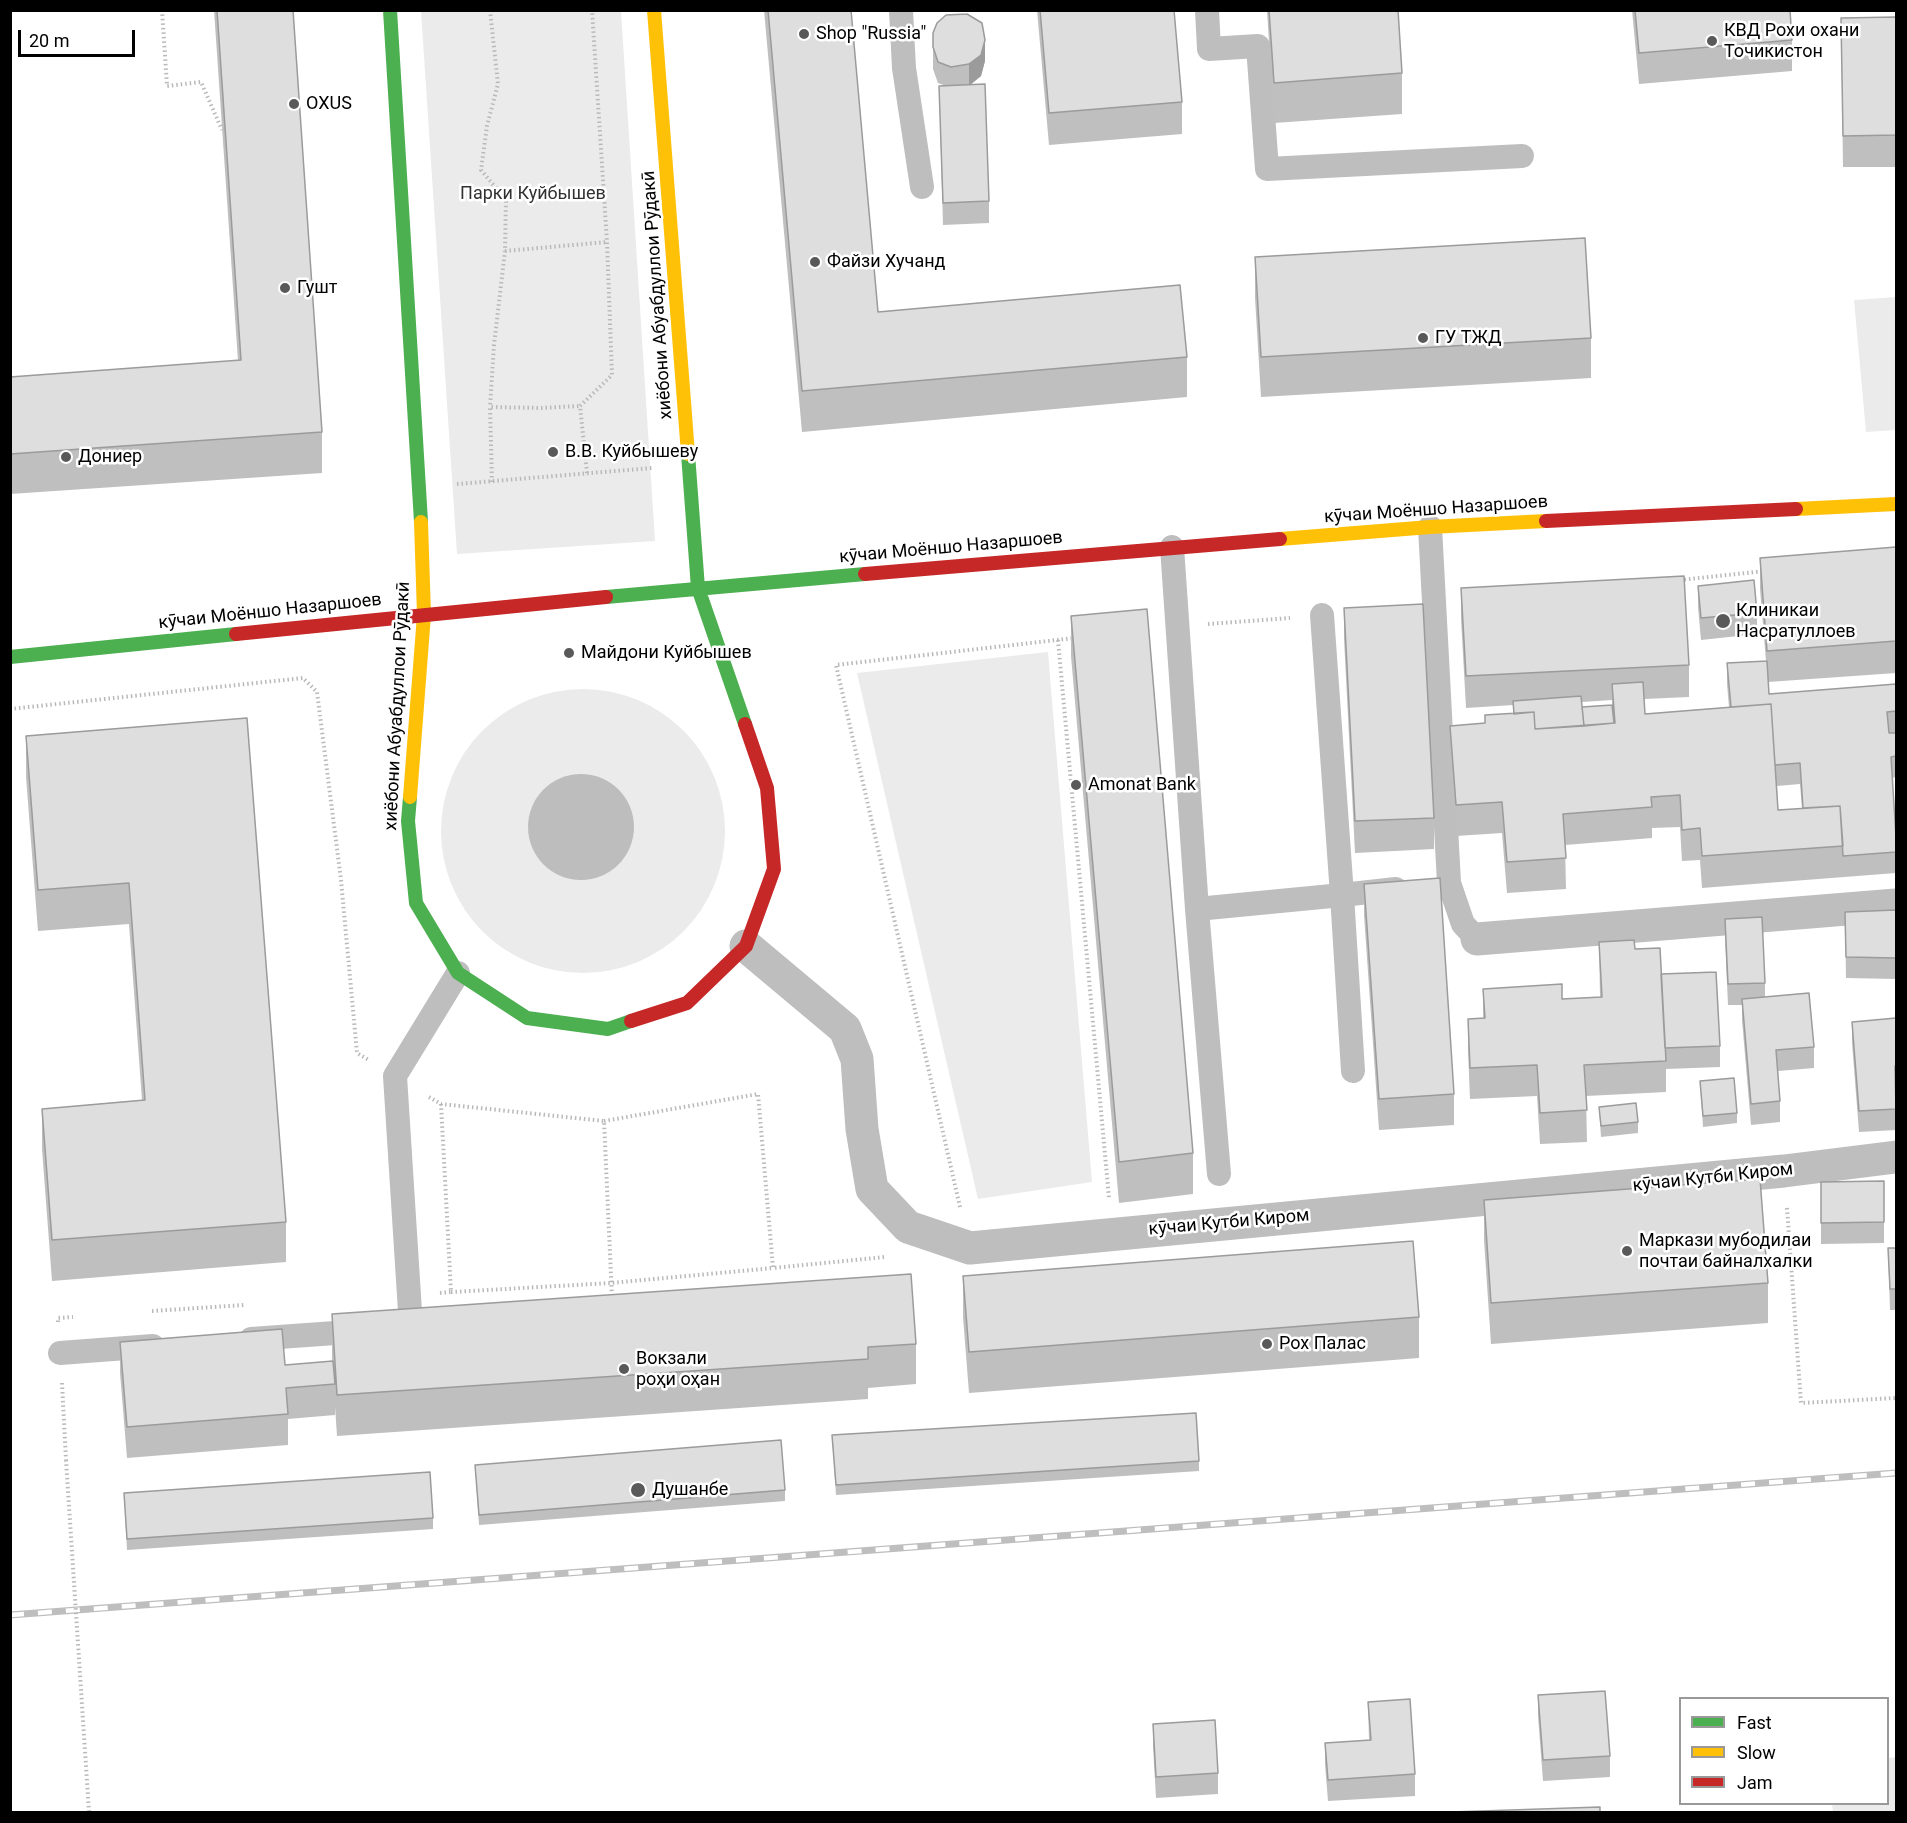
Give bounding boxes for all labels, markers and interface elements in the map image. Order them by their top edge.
scale bar [21,18,138,56]
place label: КВД Рохи охани Точикистон [1724,20,1859,63]
place label: Shop "Russia" [816,23,926,45]
marker: Shop "Russia" [797,27,811,41]
text: 20 m [29,30,69,51]
marker: КВД Рохи охани Точикистон [1705,34,1719,48]
place label: OXUS [306,93,352,115]
marker: OXUS [287,97,301,111]
street label: хиёбони Абуабдуллои Рӯдакӣ [639,170,677,420]
park label: Парки Куйбышев [460,183,606,205]
place label: Файзи Хучанд [827,251,945,273]
marker: Файзи Хучанд [808,255,822,269]
place label: Гушт [297,277,338,299]
marker: Гушт [278,281,292,295]
place label: ГУ ТЖД [1435,327,1502,349]
marker: ГУ ТЖД [1416,331,1430,345]
place label: В.В. Куйбышеву [565,441,698,463]
marker: В.В. Куйбышеву [546,445,560,459]
place label: Дониер [78,446,142,468]
marker: Дониер [59,450,73,464]
street label: кӯчаи Моёншо Назаршоев [1323,491,1549,529]
street label: кӯчаи Моёншо Назаршоев [838,527,1064,569]
street label: хиёбони Абуабдуллои Рӯдакӣ [381,581,415,831]
street label: кӯчаи Моёншо Назаршоев [157,590,383,634]
place label: Клиникаи Насратуллоев [1736,600,1856,642]
marker: Клиникаи Насратуллоев [1714,612,1732,630]
place label: Майдони Куйбышев [581,642,752,664]
marker: Майдони Куйбышев [562,646,576,660]
place label: Amonat Bank [1088,774,1196,796]
marker: Amonat Bank [1069,778,1083,792]
street label: кӯчаи Кутби Киром [1632,1159,1794,1197]
street label: кӯчаи Кутби Киром [1148,1205,1310,1241]
place label: Маркази мубодилаи почтаи байналхалки [1639,1230,1813,1272]
marker: Маркази мубодилаи почтаи байналхалки [1620,1244,1634,1258]
place label: Рох Палас [1279,1333,1366,1355]
marker: Рох Палас [1260,1337,1274,1351]
place label: Вокзали роҳи оҳан [636,1348,720,1390]
marker: Вокзали роҳи оҳан [617,1362,631,1376]
place label: Душанбе [652,1479,728,1501]
marker: Душанбе [629,1481,647,1499]
legend [1679,1697,1889,1805]
text: Fast [1737,1712,1772,1733]
text: Slow [1737,1742,1776,1763]
text: Jam [1737,1772,1773,1793]

